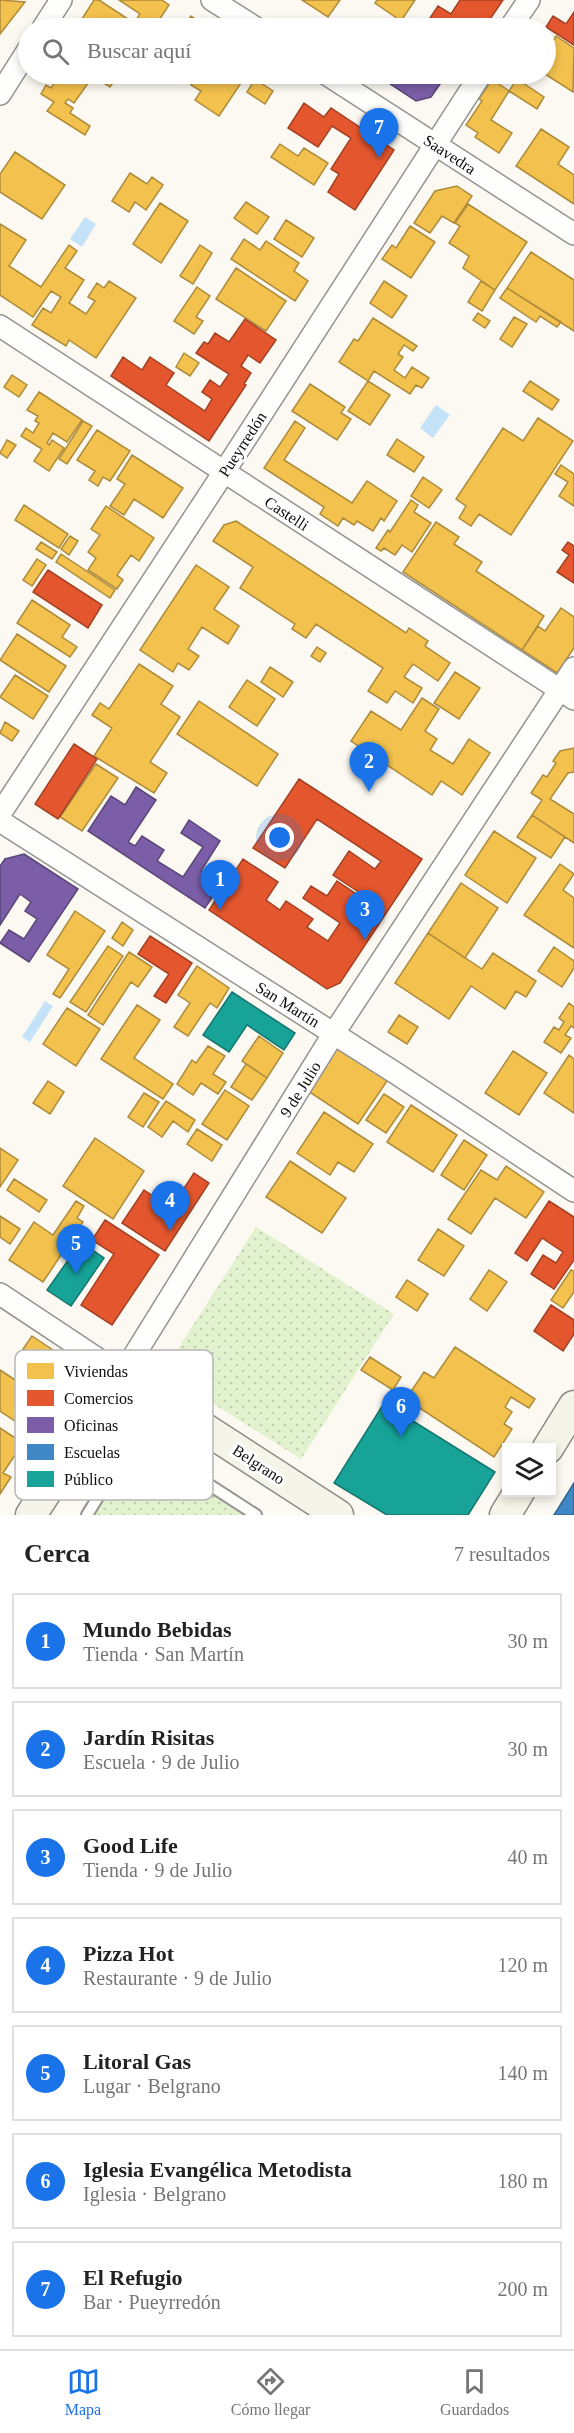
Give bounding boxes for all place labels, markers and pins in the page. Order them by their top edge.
pin: 7 [360,108,398,158]
pin: 2 [350,742,388,792]
pin: 1 [200,860,240,910]
pin: 3 [346,890,385,940]
pin: 4 [150,1182,190,1231]
pin: 5 [56,1224,96,1274]
pin: 6 [382,1388,420,1437]

